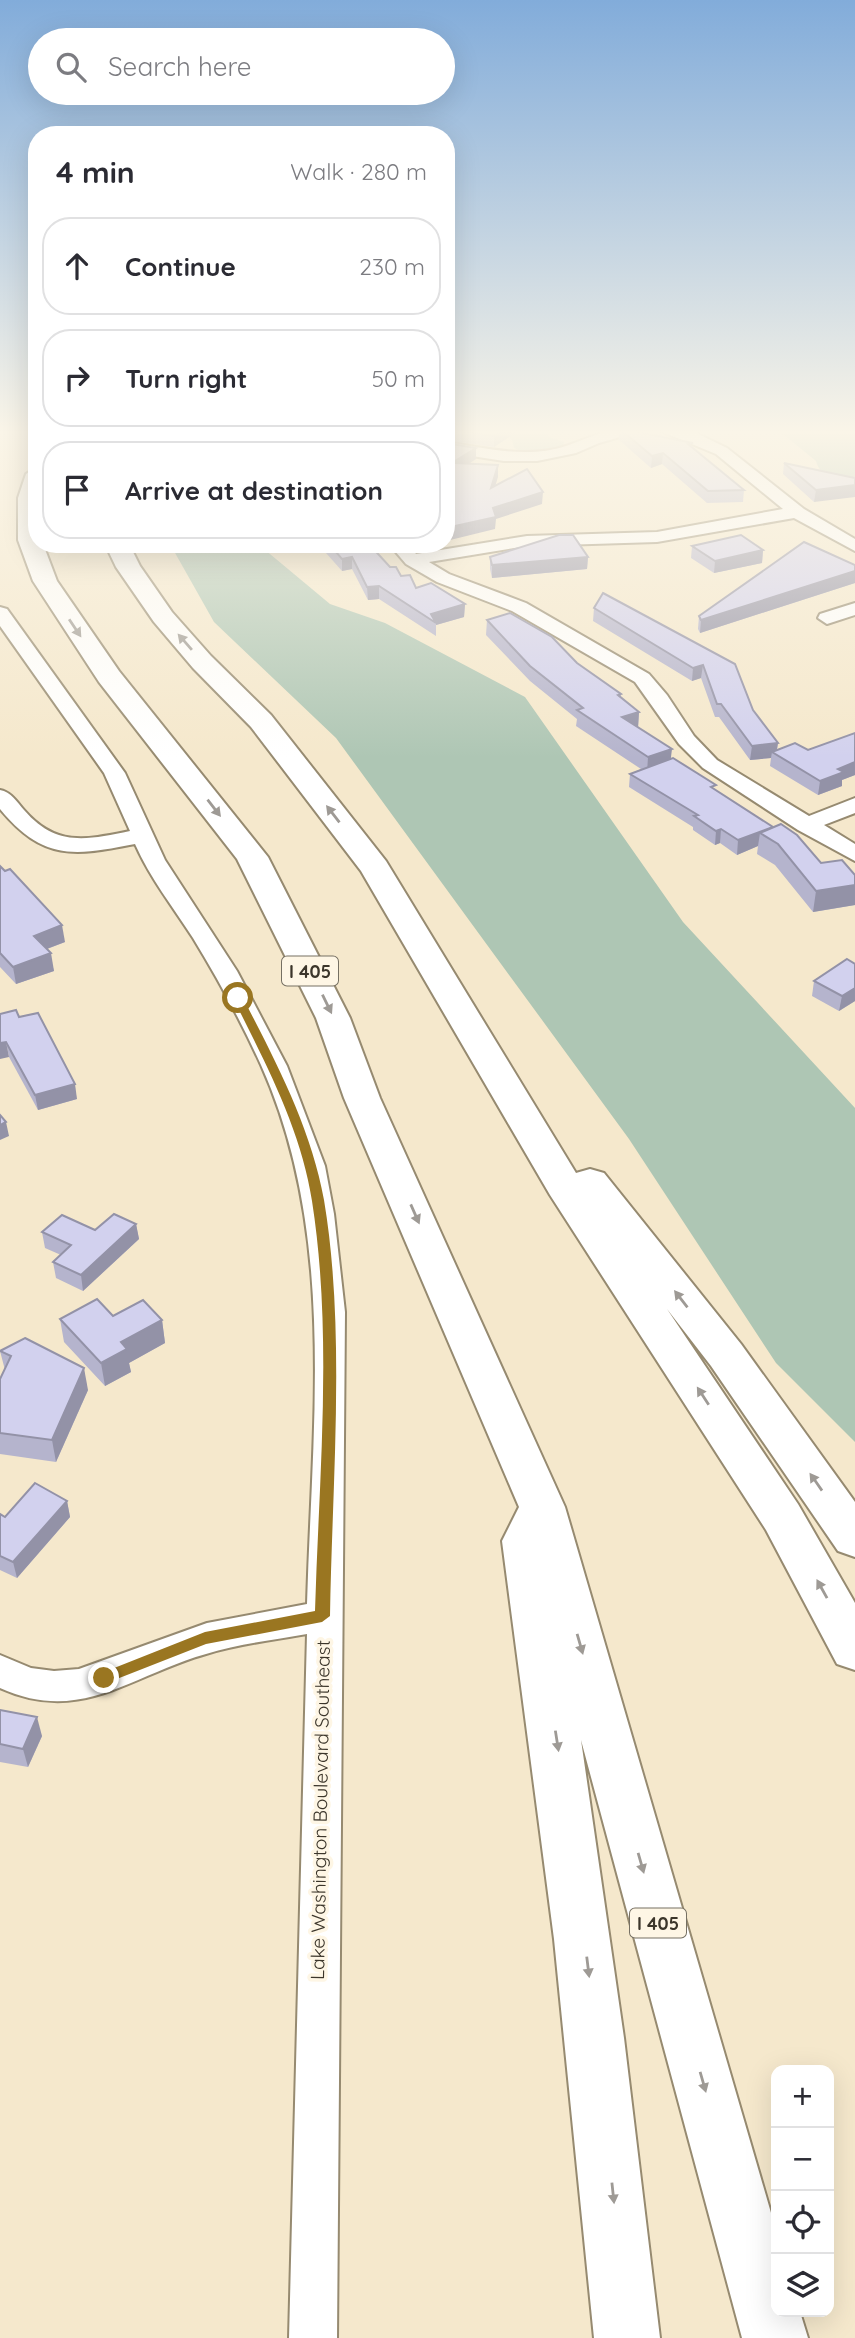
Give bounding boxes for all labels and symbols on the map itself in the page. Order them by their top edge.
one-way arrow [68,618,81,637]
one-way arrow [178,634,193,651]
one-way arrow [206,798,221,816]
one-way arrow [326,806,341,824]
road number: I 405 [282,956,338,986]
route start [222,982,253,1013]
one-way arrow [321,994,332,1014]
one-way arrow [410,1203,421,1224]
one-way arrow [675,1290,689,1308]
one-way arrow [696,1386,709,1405]
one-way arrow [809,1473,823,1491]
one-way arrow [816,1579,828,1599]
one-way arrow [575,1633,586,1655]
street label: Lake Washington Boulevard Southeast [305,1640,335,1980]
route end [88,1662,119,1693]
one-way arrow [552,1731,563,1753]
one-way arrow [637,1853,647,1874]
road number: I 405 [630,1909,686,1938]
one-way arrow [582,1956,593,1978]
one-way arrow [698,2071,709,2093]
one-way arrow [607,2182,618,2204]

